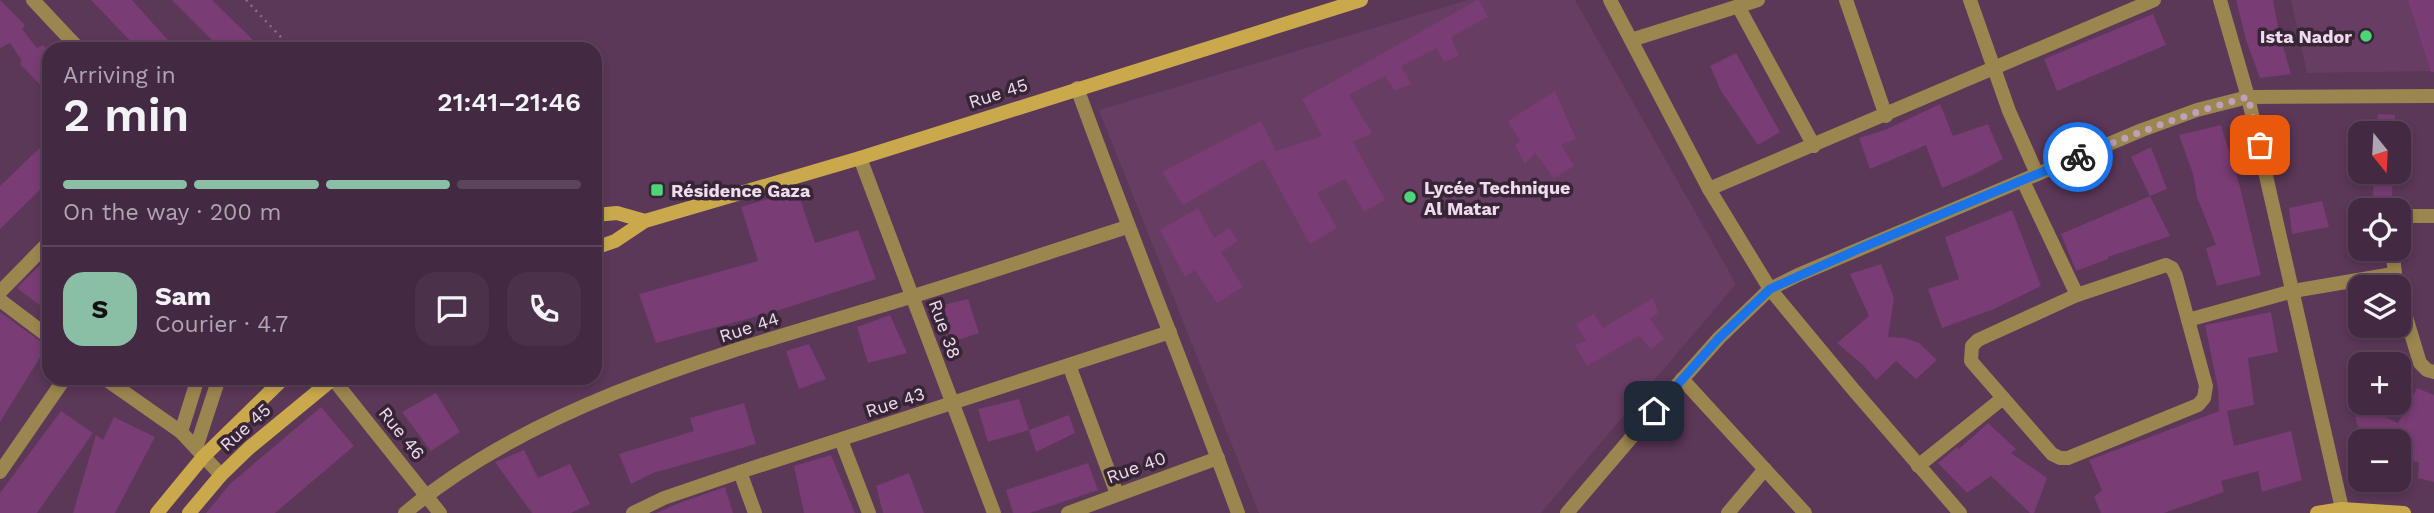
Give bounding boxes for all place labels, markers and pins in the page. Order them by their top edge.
place label: Ista Nador [2260,26,2352,47]
marker: Ista Nador [2358,28,2374,44]
pin [2230,115,2290,175]
place label: Lycée Technique Al Matar [1424,177,1570,219]
place label: Résidence Gaza [671,180,811,201]
marker: Résidence Gaza [649,182,665,198]
marker: Lycée Technique Al Matar [1402,189,1418,205]
pin [1624,381,1684,441]

